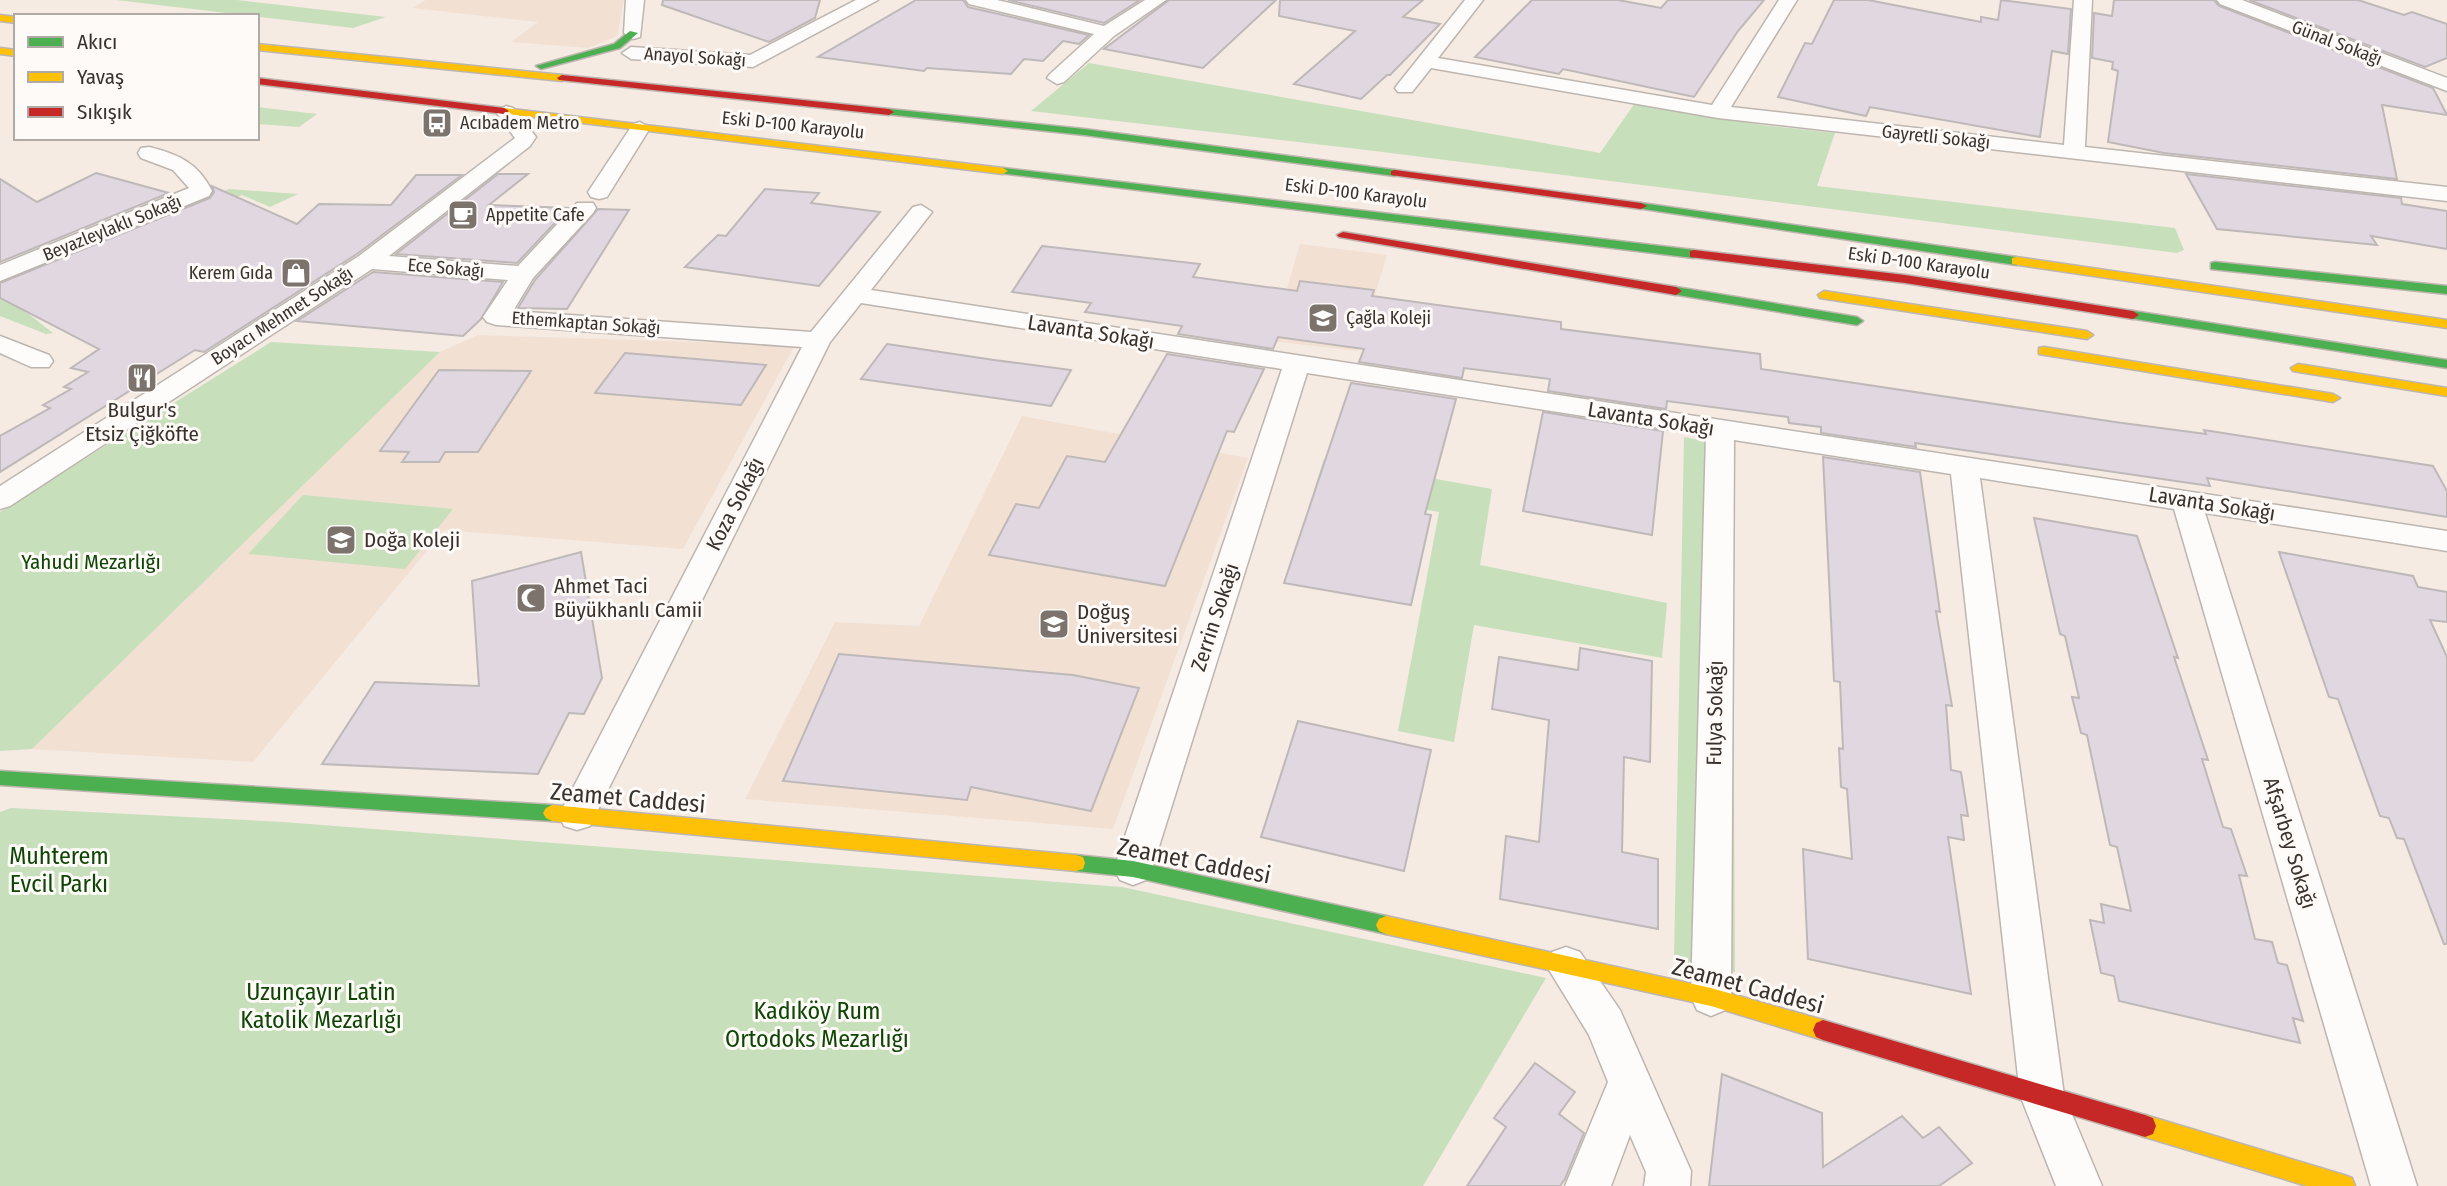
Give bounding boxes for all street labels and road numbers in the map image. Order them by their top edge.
street label: Günal Sokağı [2289,16,2385,70]
street label: Anayol Sokağı [643,42,747,72]
street label: Eski D-100 Karayolu [721,107,865,143]
street label: Gayretli Sokağı [1881,120,1991,154]
street label: Eski D-100 Karayolu [1284,173,1428,213]
street label: Beyazleylaklı Sokağı [40,190,184,266]
street label: Eski D-100 Karayolu [1847,242,1991,284]
street label: Ece Sokağı [407,254,485,282]
street label: Boyacı Mehmet Sokağı [207,262,357,370]
street label: Ethemkaptan Sokağı [511,307,661,339]
street label: Lavanta Sokağı [1026,309,1156,355]
street label: Lavanta Sokağı [1586,396,1716,442]
street label: Koza Sokağı [700,453,770,555]
street label: Lavanta Sokağı [2147,481,2277,527]
street label: Zerrin Sokağı [1185,560,1245,674]
street label: Fulya Sokağı [1701,660,1729,766]
street label: Afşarbey Sokağı [2258,774,2322,912]
street label: Zeamet Caddesi [549,777,707,819]
street label: Zeamet Caddesi [1115,832,1273,890]
street label: Zeamet Caddesi [1669,952,1827,1020]

